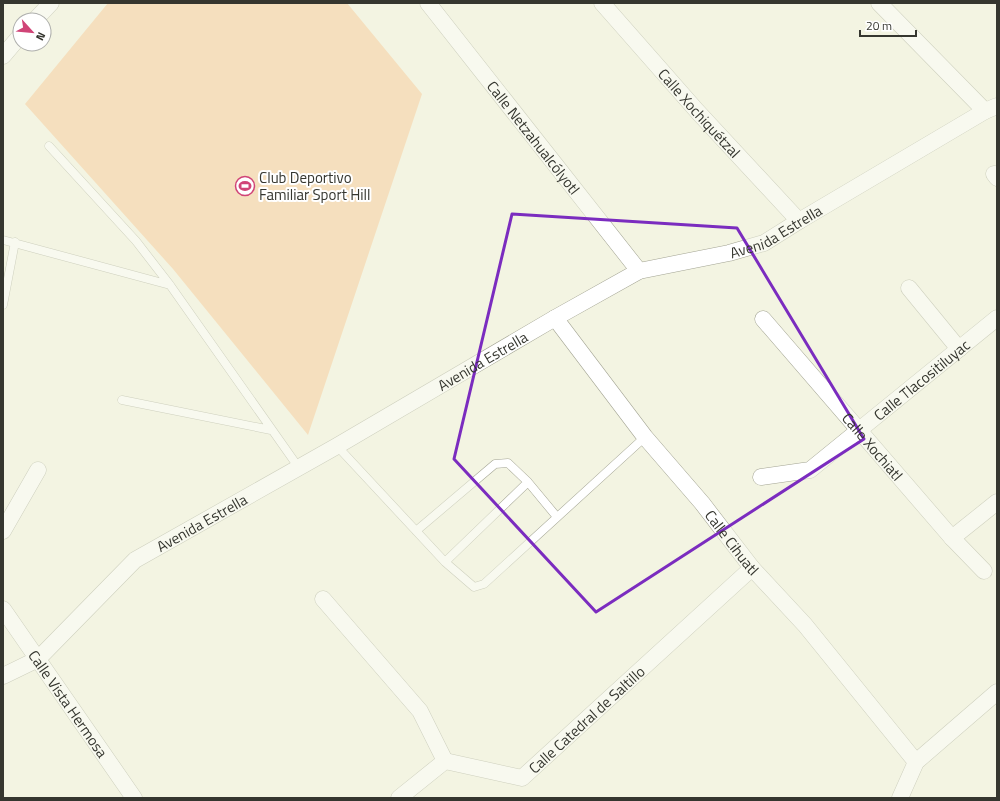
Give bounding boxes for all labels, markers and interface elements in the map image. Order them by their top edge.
north arrow [12,12,52,52]
scale bar [860,12,916,38]
text: 20 m [866,16,892,35]
text: N [32,30,50,44]
street label: Calle Xochiquétzal [653,63,746,163]
street label: Calle Netzahualcólyotl [482,76,586,199]
place label: Club Deportivo Familiar Sport Hill [259,166,371,206]
sports icon: Club Deportivo Familiar Sport Hill [234,175,256,197]
street label: Avenida Estrella [727,198,826,264]
street label: Avenida Estrella [433,325,532,396]
street label: Calle Tlacositiluyac [868,333,974,426]
street label: Calle Xochiatl [837,407,909,485]
street label: Avenida Estrella [152,487,252,557]
street label: Calle Cihuatl [700,505,765,580]
street label: Calle Vista Hermosa [23,645,114,762]
street label: Calle Catedral de Saltillo [523,660,650,779]

